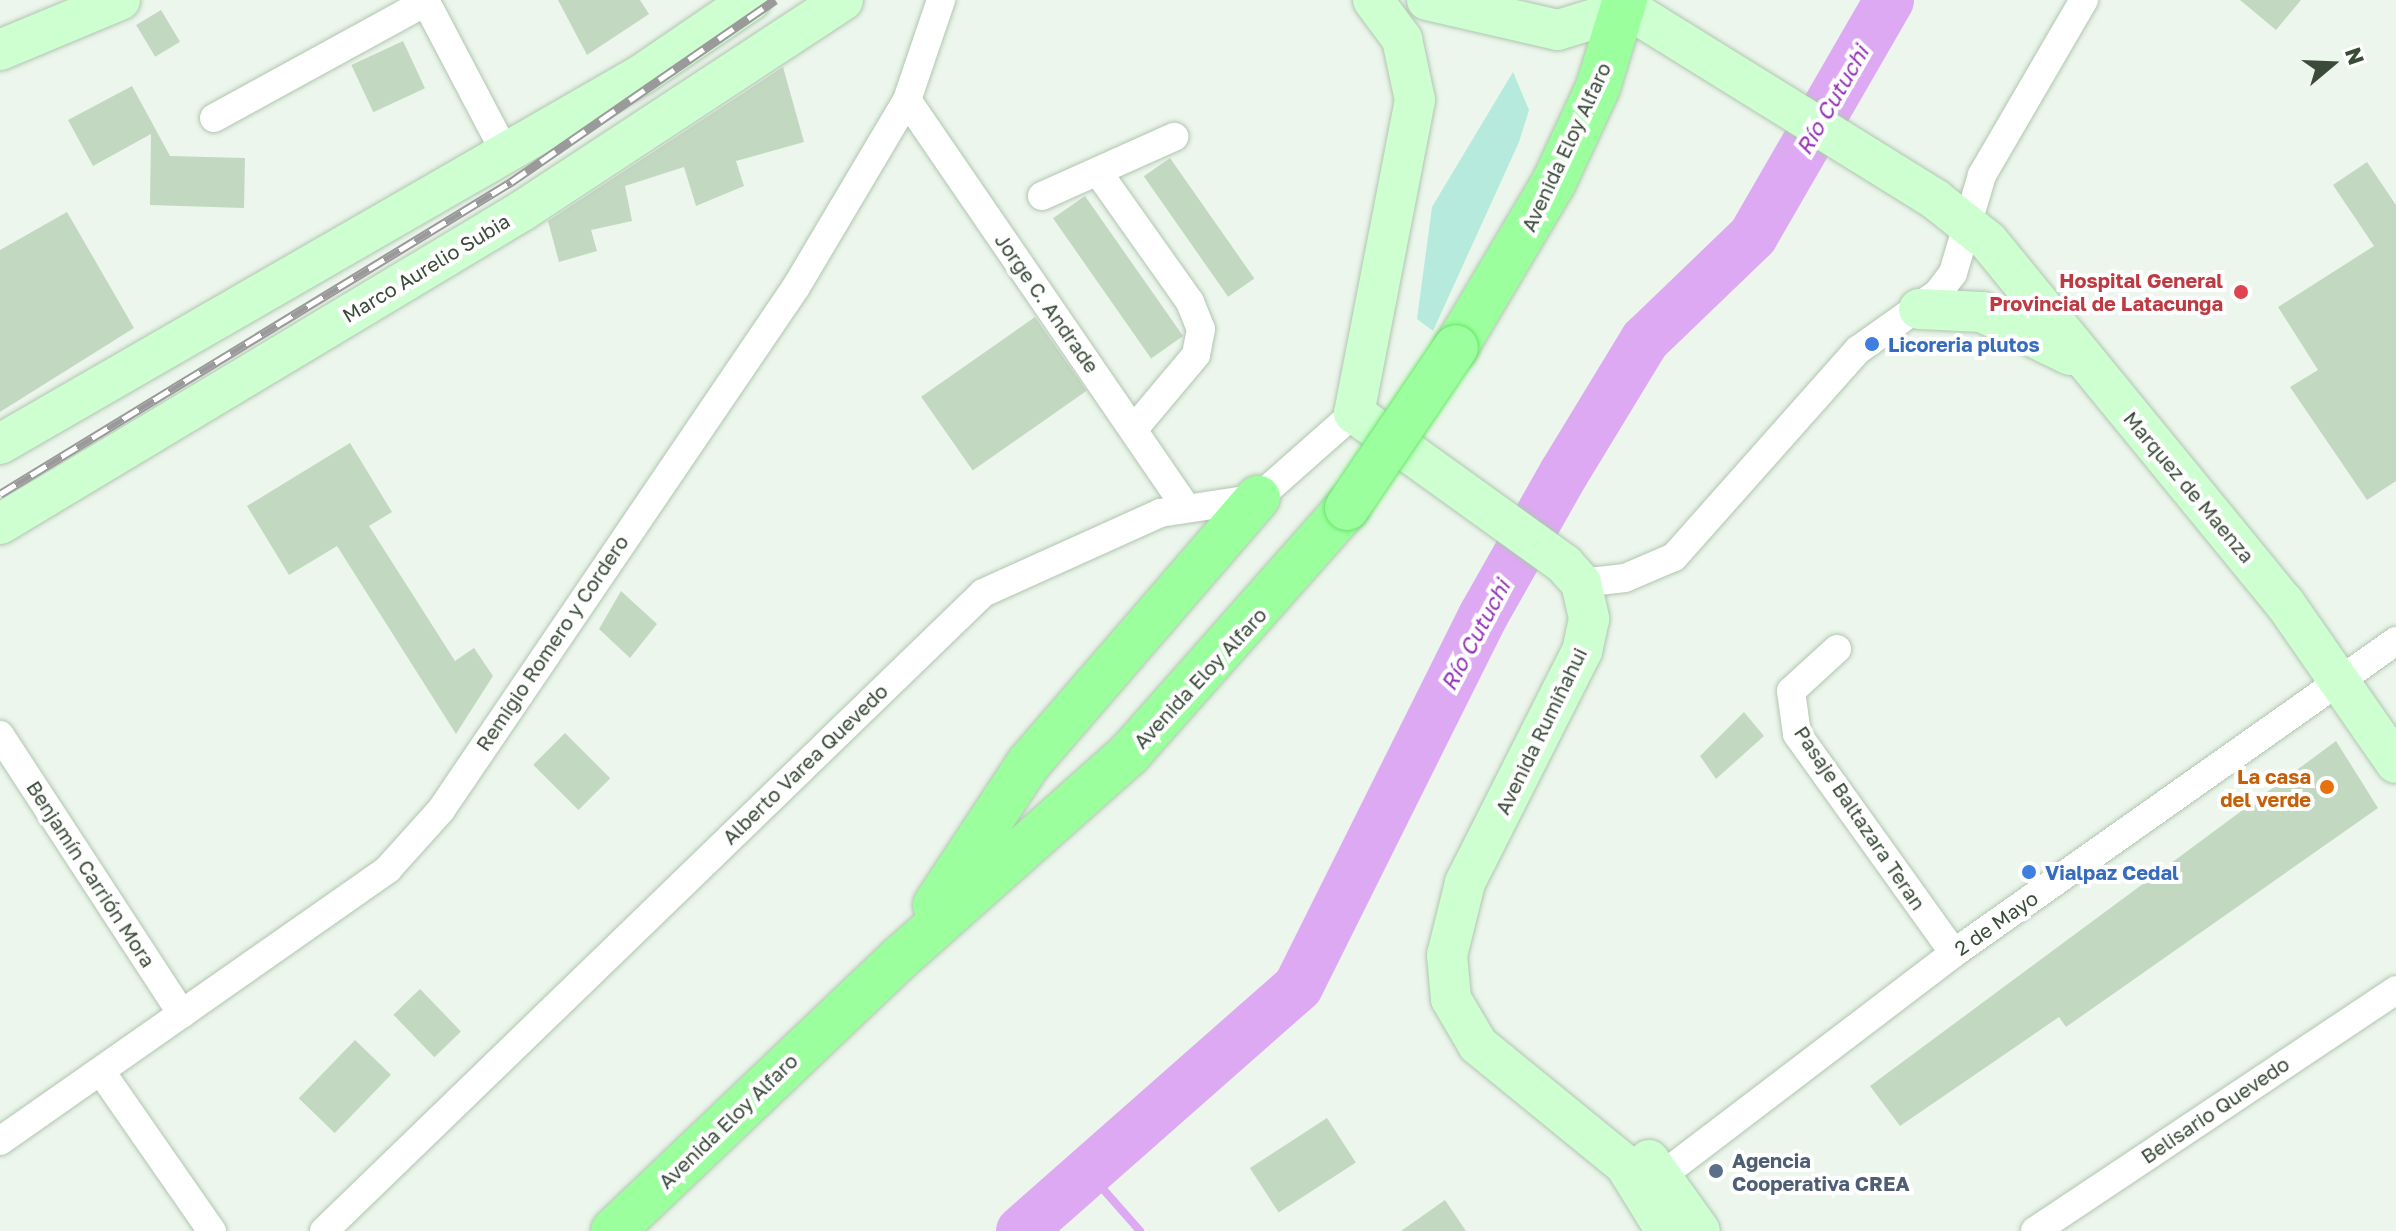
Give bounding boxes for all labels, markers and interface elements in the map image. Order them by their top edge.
north arrow [2292,24,2372,104]
water label: Río Cutuchi [1790,41,1874,159]
text: N [2340,44,2371,68]
street label: Avenida Eloy Alfaro [1516,59,1616,235]
street label: Marco Aurelio Subia [338,209,514,327]
street label: Jorge C. Andrade [990,229,1104,377]
place label: Hospital General Provincial de Latacunga [1989,268,2223,315]
marker: Hospital General Provincial de Latacunga [2230,281,2252,303]
place label: Licoreria plutos [1888,332,2040,356]
marker: Licoreria plutos [1863,335,1881,353]
street label: Marquez de Maenza [2119,406,2259,568]
street label: Remigio Romero y Cordero [471,531,633,755]
water label: Río Cutuchi [1435,575,1515,695]
street label: Avenida Eloy Alfaro [1129,603,1271,753]
street label: Avenida Rumiñahui [1490,644,1592,818]
street label: Alberto Varea Quevedo [717,679,893,849]
street label: Pasaje Baltazara Teran [1789,721,1931,915]
place label: La casa del verde [2220,764,2311,811]
street label: Benjamín Carrión Mora [22,776,160,972]
marker: La casa del verde [2318,778,2336,796]
place label: Vialpaz Cedal [2045,860,2179,884]
marker: Vialpaz Cedal [2020,863,2038,881]
street label: 2 de Mayo [1950,886,2042,960]
street label: Avenida Eloy Alfaro [654,1049,802,1193]
street label: Belisario Quevedo [2136,1052,2294,1168]
place label: Agencia Cooperativa CREA [1732,1148,1910,1195]
marker: Agencia Cooperativa CREA [1707,1162,1725,1180]

